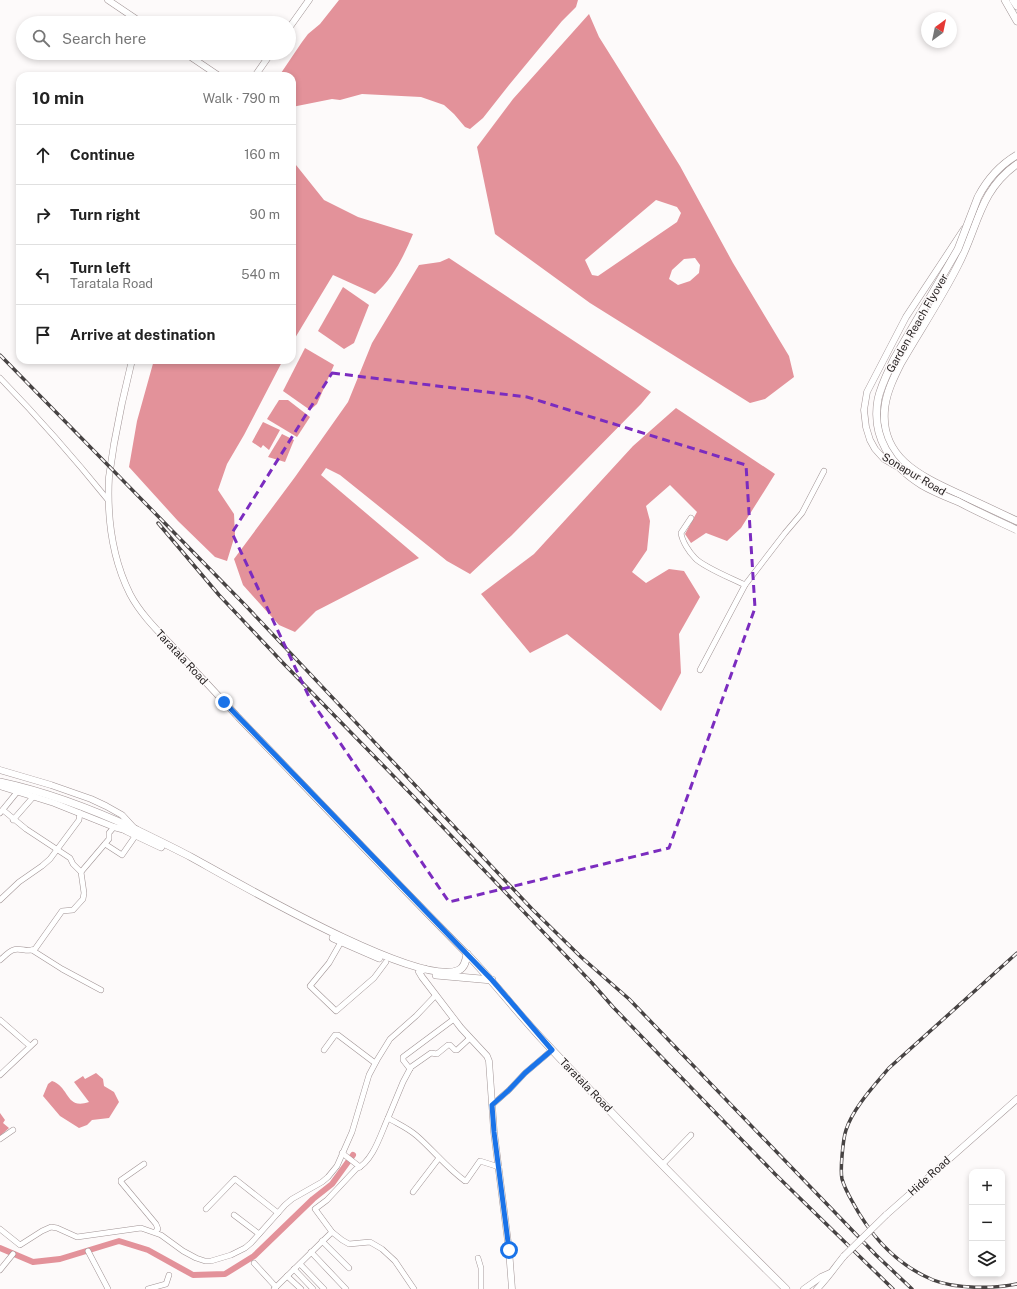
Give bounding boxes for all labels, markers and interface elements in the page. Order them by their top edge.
north arrow [921,12,957,48]
search box [16,16,296,60]
icon: search [30,27,52,49]
text: Search here [62,30,146,47]
text: 10 min [32,88,84,108]
text: Walk · 790 m [203,91,280,106]
icon: ahead [32,144,54,166]
text: Continue [70,146,135,163]
text: 160 m [244,147,280,162]
icon: right [32,204,54,226]
text: Turn right [70,206,140,223]
text: 90 m [250,207,280,222]
text: Turn left [70,259,131,276]
icon: left [32,264,54,286]
text: 540 m [241,267,280,282]
street label: Garden Reach Flyover [884,271,950,375]
text: Taratala Road [70,276,153,291]
icon: arrive [32,324,54,346]
text: Arrive at destination [70,326,215,343]
street label: Sonapur Road [880,450,948,498]
street label: Taratala Road [154,627,210,687]
route end [215,693,233,711]
street label: Taratala Road [557,1056,615,1114]
street label: Hide Road [905,1154,953,1198]
map controls [969,1169,1005,1277]
button: + [969,1169,1005,1205]
button: − [969,1205,1005,1241]
route start [500,1241,518,1259]
button: layers [969,1241,1005,1277]

